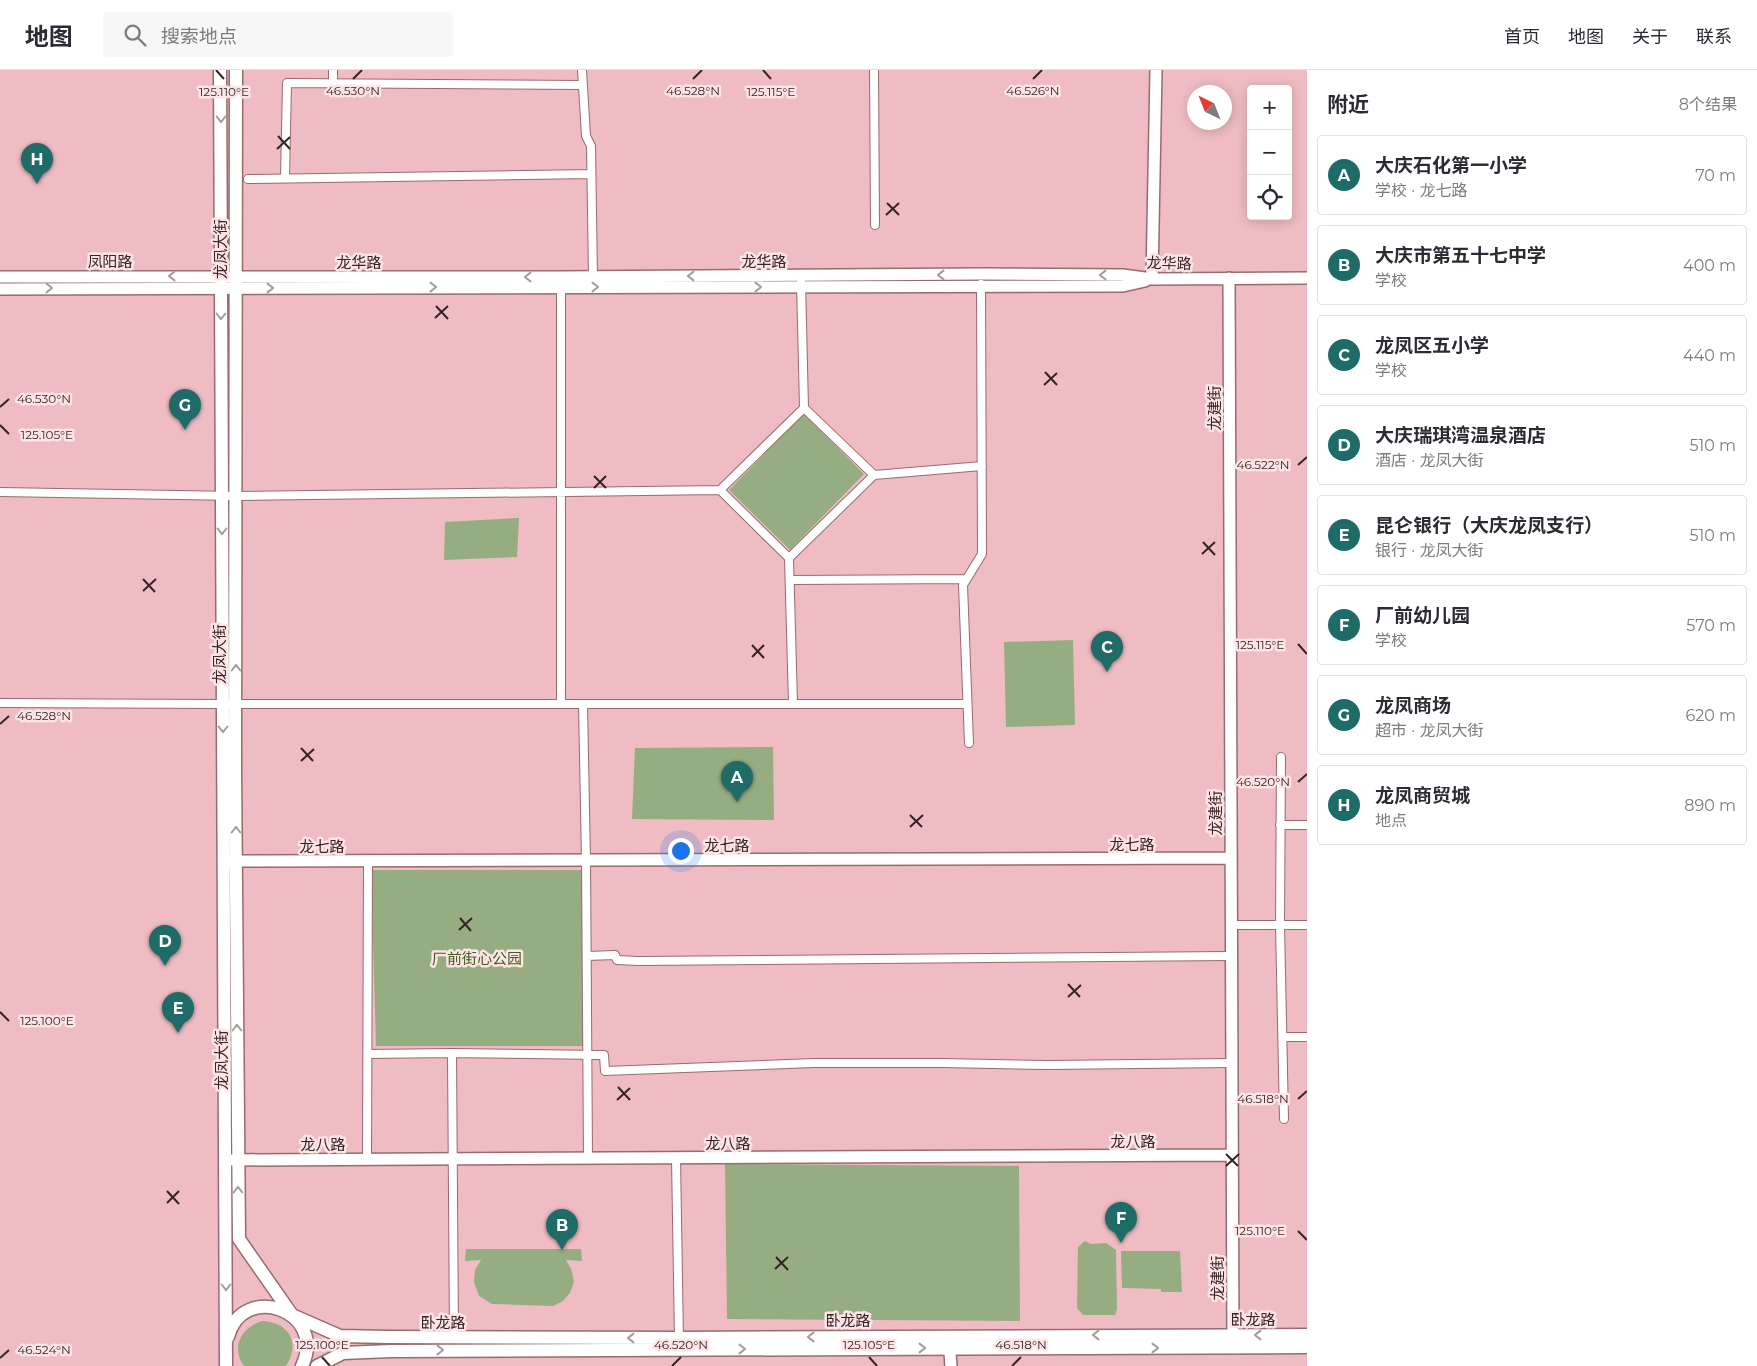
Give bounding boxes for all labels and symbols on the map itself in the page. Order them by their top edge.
text: 46.530°N [326,83,380,98]
text: 46.528°N [666,83,720,98]
text: 46.526°N [1006,83,1060,98]
text: 125.110°E [199,84,249,99]
text: 125.115°E [747,84,795,99]
north arrow [1187,85,1232,130]
one-way arrow [216,115,226,123]
pin: H [21,143,53,184]
street label: 龙凤大街 [211,219,230,279]
street label: 凤阳路 [87,252,133,271]
street label: 龙华路 [741,252,787,271]
street label: 龙华路 [336,253,382,272]
street label: 龙华路 [1146,253,1192,273]
one-way arrow [936,270,944,280]
one-way arrow [1099,270,1106,280]
one-way arrow [168,271,176,281]
one-way arrow [686,271,694,281]
one-way arrow [524,272,532,282]
one-way arrow [429,282,437,292]
one-way arrow [592,282,599,292]
one-way arrow [754,282,762,292]
one-way arrow [45,283,53,293]
one-way arrow [266,283,274,293]
one-way arrow [216,312,226,320]
street label: 龙建街 [1205,385,1224,431]
pin: G [169,389,201,430]
text: 46.530°N [17,391,71,406]
text: 125.105°E [21,427,73,442]
text: 46.522°N [1236,457,1290,472]
one-way arrow [217,528,227,535]
street label: 龙凤大街 [210,624,229,684]
pin: C [1091,631,1123,672]
text: 125.115°E [1236,637,1284,652]
one-way arrow [230,663,241,671]
text: 46.528°N [17,708,71,723]
one-way arrow [217,725,228,733]
pin: A [721,761,753,802]
text: 46.520°N [1236,774,1290,789]
street label: 龙建街 [1206,790,1225,836]
one-way arrow [231,826,241,834]
street label: 龙七路 [1109,835,1155,854]
street label: 龙七路 [704,836,750,855]
street label: 龙七路 [299,837,345,856]
your location [668,838,694,864]
pin: D [149,925,181,966]
park label: 厂前街心公园 [432,949,522,968]
pin: E [162,992,194,1033]
text: 125.100°E [20,1013,74,1028]
one-way arrow [232,1023,242,1031]
street label: 龙凤大街 [212,1030,231,1090]
text: 46.518°N [1237,1091,1289,1106]
street label: 龙八路 [1110,1132,1156,1151]
street label: 龙八路 [705,1134,751,1153]
street label: 龙八路 [300,1135,346,1154]
one-way arrow [233,1186,243,1194]
pin: F [1105,1202,1137,1243]
pin: B [546,1209,578,1250]
text: 125.110°E [1235,1223,1285,1238]
street label: 龙建街 [1208,1255,1227,1301]
one-way arrow [221,1284,231,1292]
street label: 卧龙路 [1230,1310,1276,1329]
street label: 卧龙路 [825,1311,871,1330]
street label: 卧龙路 [420,1313,466,1332]
one-way arrow [1092,1330,1100,1340]
one-way arrow [1254,1330,1262,1340]
one-way arrow [807,1332,814,1342]
one-way arrow [627,1333,634,1343]
text: 125.100°E [295,1337,349,1352]
text: 46.520°N [654,1337,708,1352]
text: 125.105°E [843,1337,895,1352]
text: 46.518°N [995,1337,1047,1352]
text: 46.524°N [17,1342,71,1357]
one-way arrow [918,1343,926,1353]
one-way arrow [1151,1343,1159,1353]
one-way arrow [738,1344,746,1354]
one-way arrow [436,1345,444,1355]

